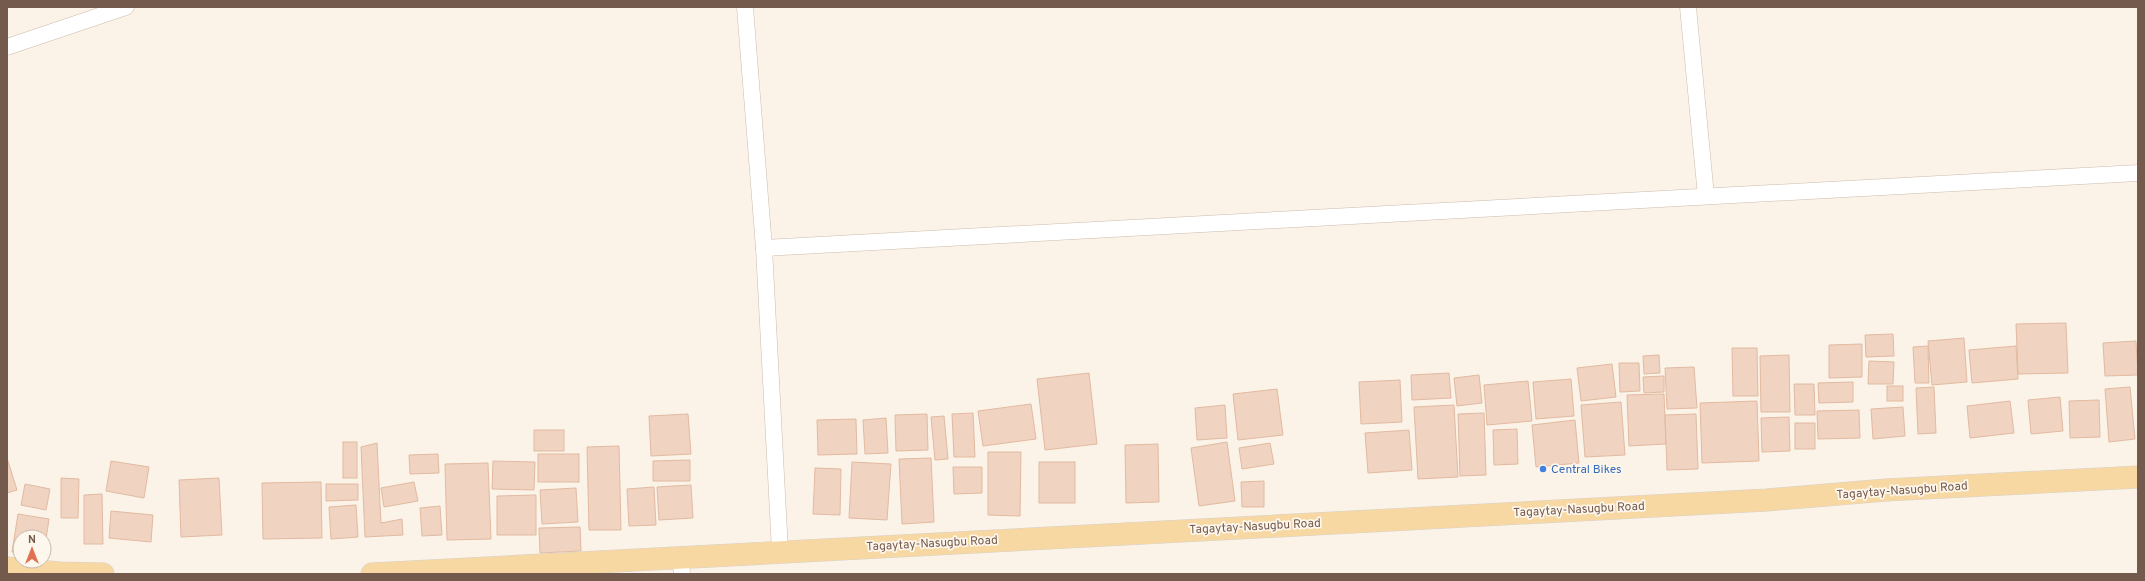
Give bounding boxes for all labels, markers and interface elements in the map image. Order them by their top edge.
place label: Central Bikes [1551,462,1622,478]
marker: Central Bikes [1538,464,1548,474]
street label: Tagaytay-Nasugbu Road [1836,478,1968,504]
street label: Tagaytay-Nasugbu Road [1513,499,1645,521]
street label: Tagaytay-Nasugbu Road [1189,516,1321,538]
north arrow [12,529,52,569]
text: N [28,533,36,547]
street label: Tagaytay-Nasugbu Road [866,533,998,555]

